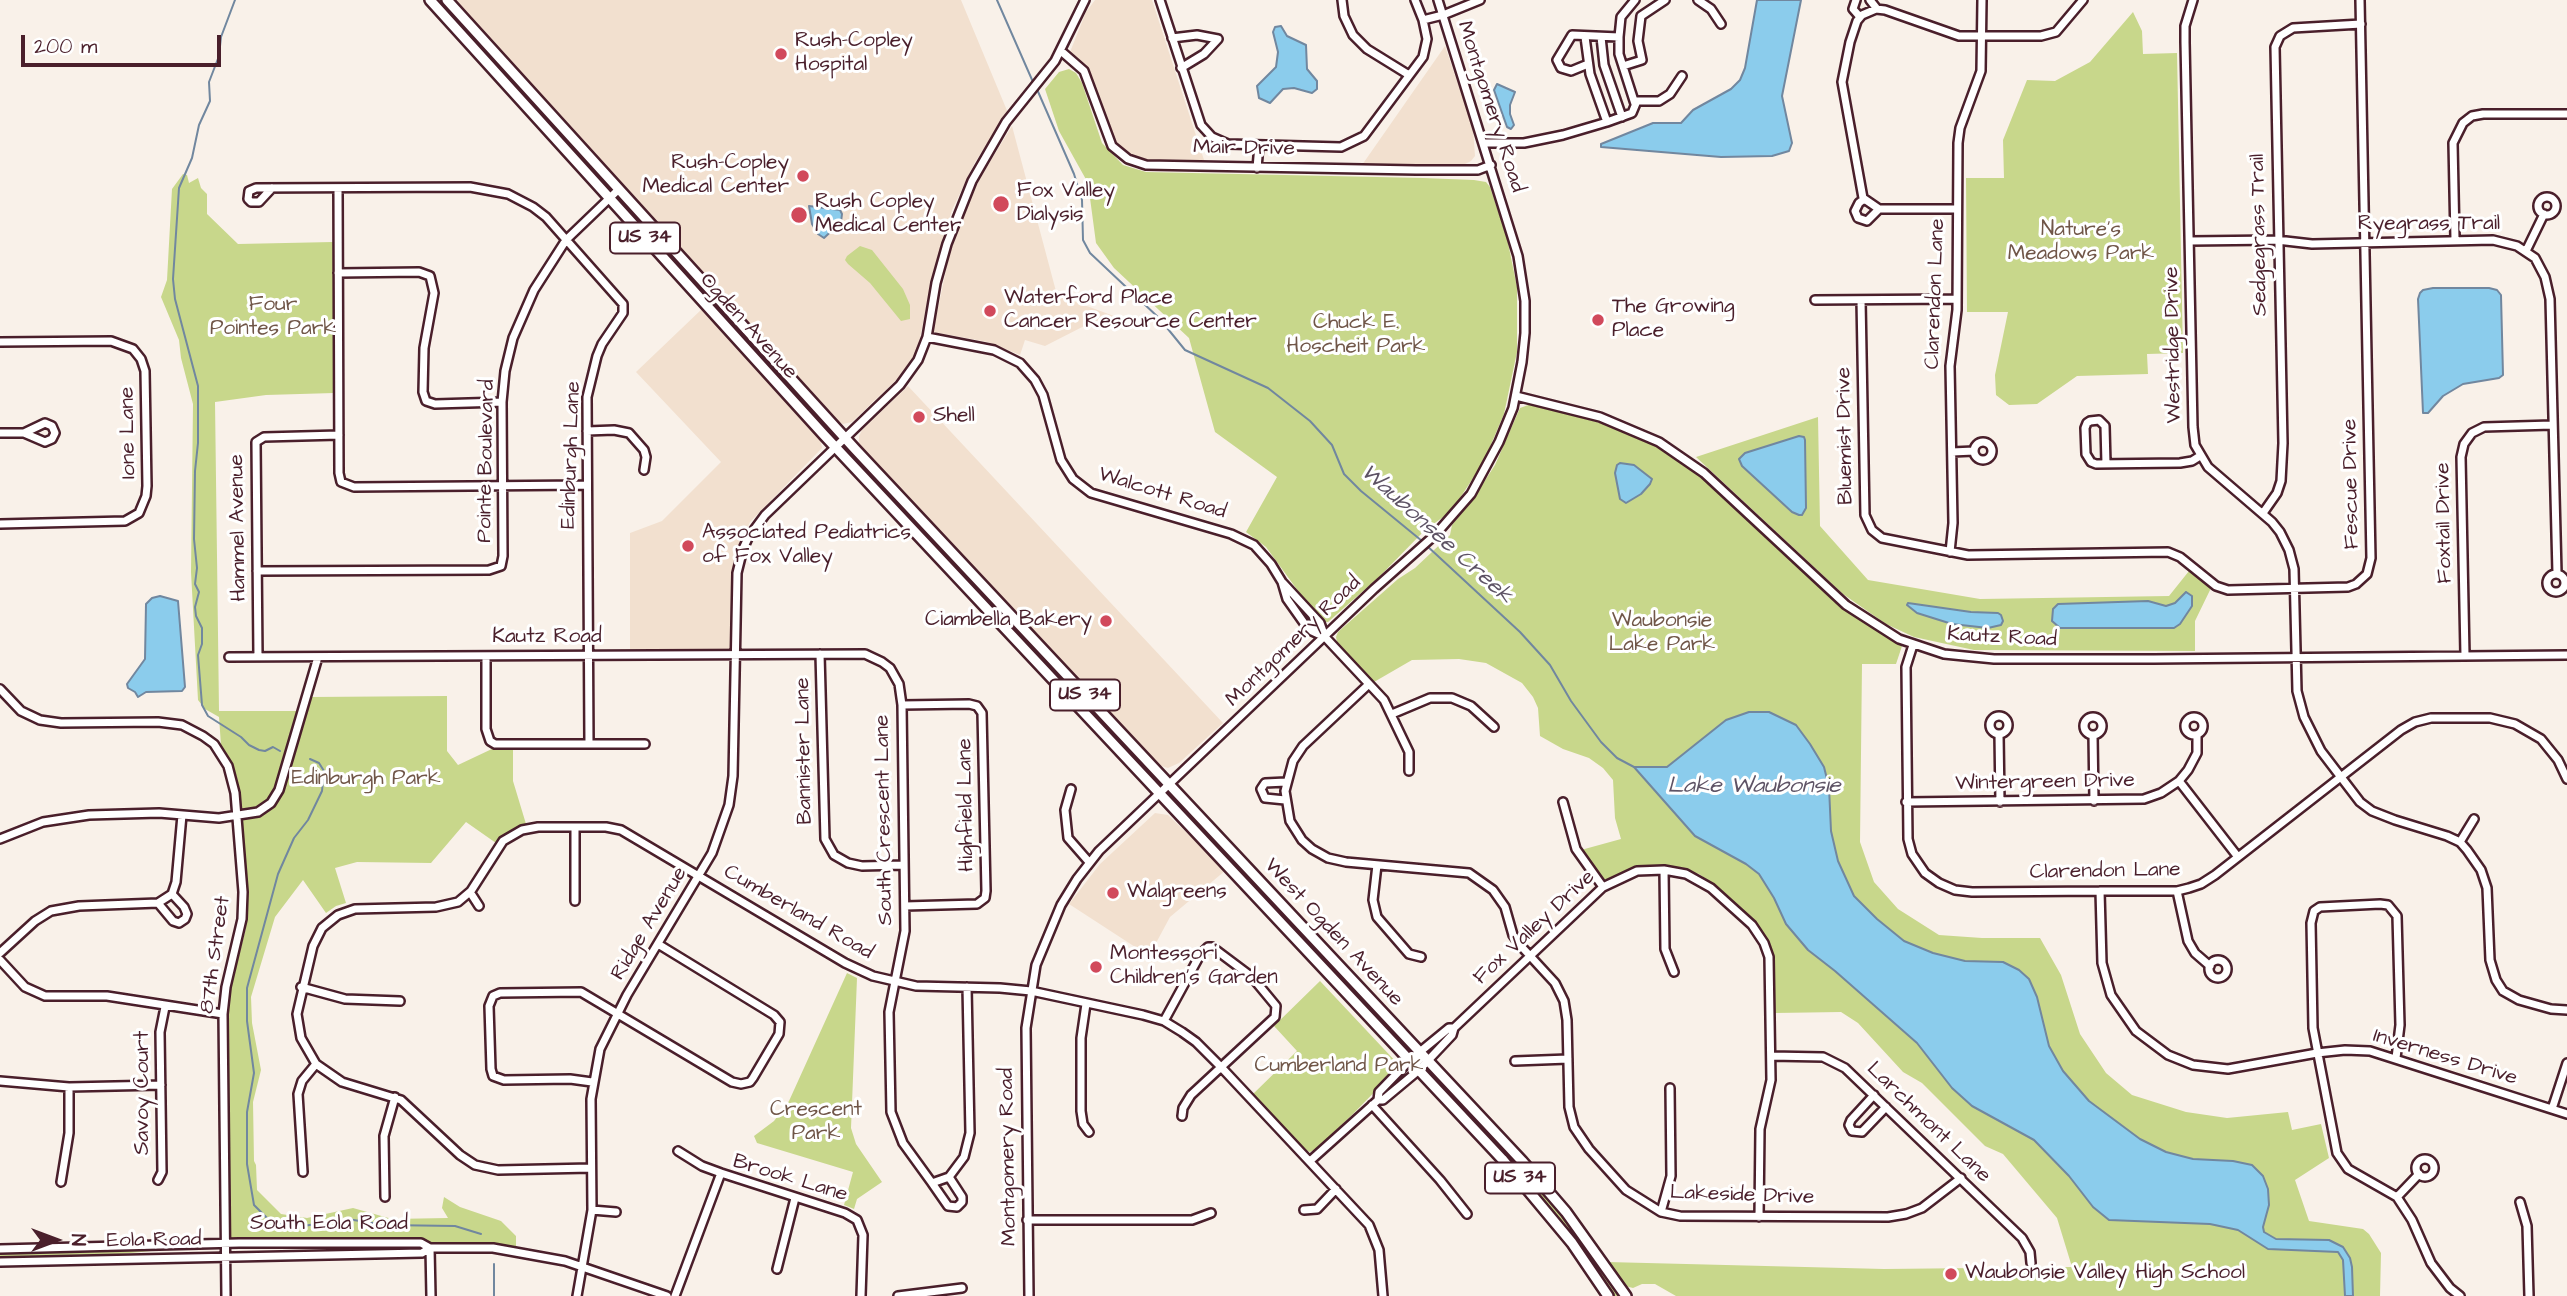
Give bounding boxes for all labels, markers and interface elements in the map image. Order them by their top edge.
street label: Montgomery Road [1450,18,1530,196]
scale bar [24,21,224,65]
place label: Rush-Copley Hospital [795,29,913,79]
text: 200 m [34,32,97,61]
marker: Rush-Copley Hospital [773,46,789,62]
street label: Mair Drive [1193,136,1295,162]
place label: Rush-Copley Medical Center [642,151,789,201]
street label: Sedgegrass Trail [2246,154,2274,316]
marker: Rush-Copley Medical Center [795,168,811,184]
place label: Fox Valley Dialysis [1017,179,1115,229]
place label: Rush Copley Medical Center [815,190,962,240]
marker: Fox Valley Dialysis [991,194,1011,214]
marker: Rush Copley Medical Center [789,205,809,225]
street label: Ryegrass Trail [2358,212,2500,238]
street label: Clarendon Lane [1921,218,1951,370]
park label: Nature's Meadows Park [2008,218,2154,268]
road number: US 34 [610,222,680,254]
street label: Westridge Drive [2160,266,2188,424]
street label: Ogden Avenue [694,269,802,385]
place label: Waterford Place Cancer Resource Center [1004,286,1257,336]
park label: Four Pointes Park [210,293,336,343]
place label: The Growing Place [1612,295,1735,345]
marker: Waterford Place Cancer Resource Center [982,303,998,319]
park label: Chuck E. Hoscheit Park [1287,311,1425,361]
marker: The Growing Place [1590,312,1606,328]
street label: Bluemist Drive [1832,367,1860,505]
street label: Pointe Boulevard [473,379,501,543]
street label: Edinburgh Lane [557,381,587,529]
street label: Ione Lane [116,387,142,479]
place label: Shell [933,404,975,430]
marker: Shell [911,409,927,425]
street label: Fescue Drive [2338,418,2366,550]
street label: Hammel Avenue [225,454,253,602]
water label: Waubonsee Creek [1354,459,1518,611]
street label: Foxtail Drive [2431,462,2459,584]
street label: Walcott Road [1095,463,1229,525]
place label: Associated Pediatrics of Fox Valley [702,521,911,571]
marker: Associated Pediatrics of Fox Valley [680,538,696,554]
street label: Montgomery Road [1221,571,1367,713]
place label: Ciambella Bakery [925,608,1092,634]
park label: Waubonsie Lake Park [1609,609,1715,659]
marker: Ciambella Bakery [1098,613,1114,629]
street label: Kautz Road [1947,623,2057,653]
street label: Kautz Road [492,625,602,651]
street label: Bannister Lane [791,677,819,825]
road number: US 34 [1050,680,1120,710]
street label: South Crescent Lane [871,714,899,926]
street label: Highfield Lane [953,738,981,872]
park label: Edinburgh Park [291,767,441,793]
street label: Wintergreen Drive [1955,769,2135,797]
water label: Lake Waubonsie [1667,773,1841,801]
street label: West Ogden Avenue [1258,854,1408,1012]
street label: Clarendon Lane [2029,858,2181,886]
street label: Cumberland Road [719,860,877,966]
street label: Ridge Avenue [606,863,694,985]
street label: Fox Valley Drive [1469,865,1601,991]
place label: Walgreens [1127,880,1227,906]
marker: Walgreens [1105,885,1121,901]
street label: 87th Street [195,895,237,1015]
place label: Montessori Children's Garden [1110,942,1278,992]
marker: Montessori Children's Garden [1088,959,1104,975]
street label: Inverness Drive [2370,1024,2520,1092]
street label: Savoy Court [131,1031,157,1155]
park label: Cumberland Park [1255,1054,1423,1080]
street label: Larchmont Lane [1861,1057,1995,1189]
street label: Montgomery Road [995,1068,1023,1246]
park label: Crescent Park [770,1098,862,1148]
street label: Brook Lane [730,1150,850,1208]
road number: US 34 [1485,1162,1555,1194]
street label: Lakeside Drive [1669,1181,1815,1211]
north arrow [21,1205,91,1275]
street label: South Eola Road [250,1212,408,1238]
street label: Eola Road [106,1228,202,1254]
text: N [64,1234,91,1246]
place label: Waubonsie Valley High School [1965,1261,2245,1287]
marker: Waubonsie Valley High School [1943,1266,1959,1282]

